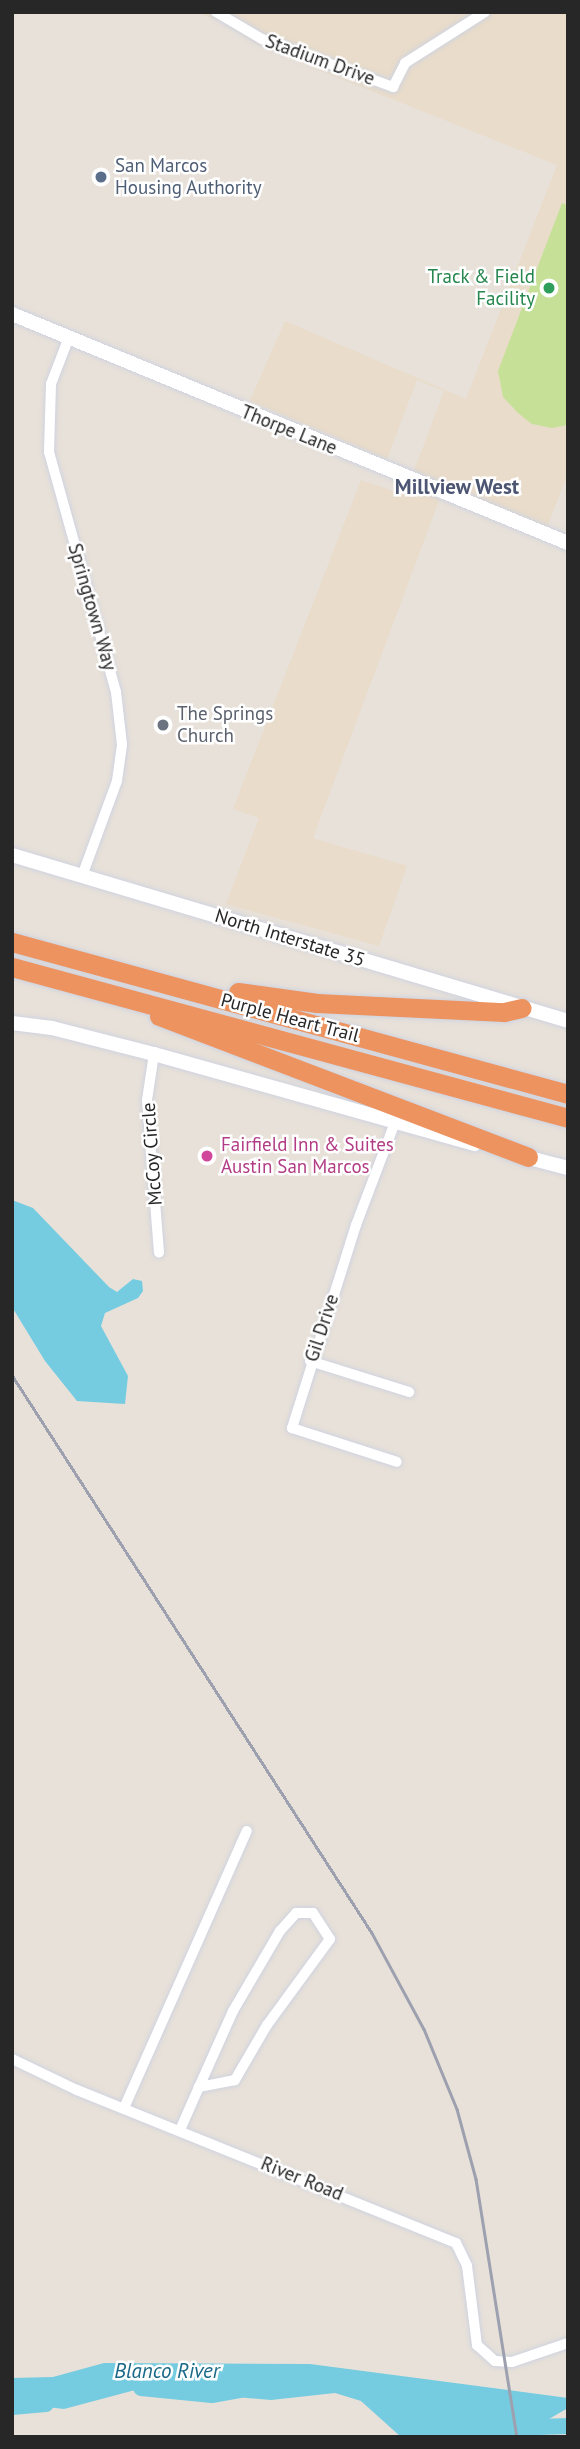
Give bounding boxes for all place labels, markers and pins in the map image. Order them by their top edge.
place label: San Marcos Housing Authority [115,155,262,199]
marker: San Marcos Housing Authority [93,169,109,185]
place label: Track & Field Facility [427,266,535,310]
marker: Track & Field Facility [541,280,557,296]
place label: The Springs Church [177,703,273,747]
marker: The Springs Church [155,717,171,733]
place label: Fairfield Inn & Suites Austin San Marcos [221,1134,394,1178]
marker: Fairfield Inn & Suites Austin San Marcos [199,1148,215,1164]

